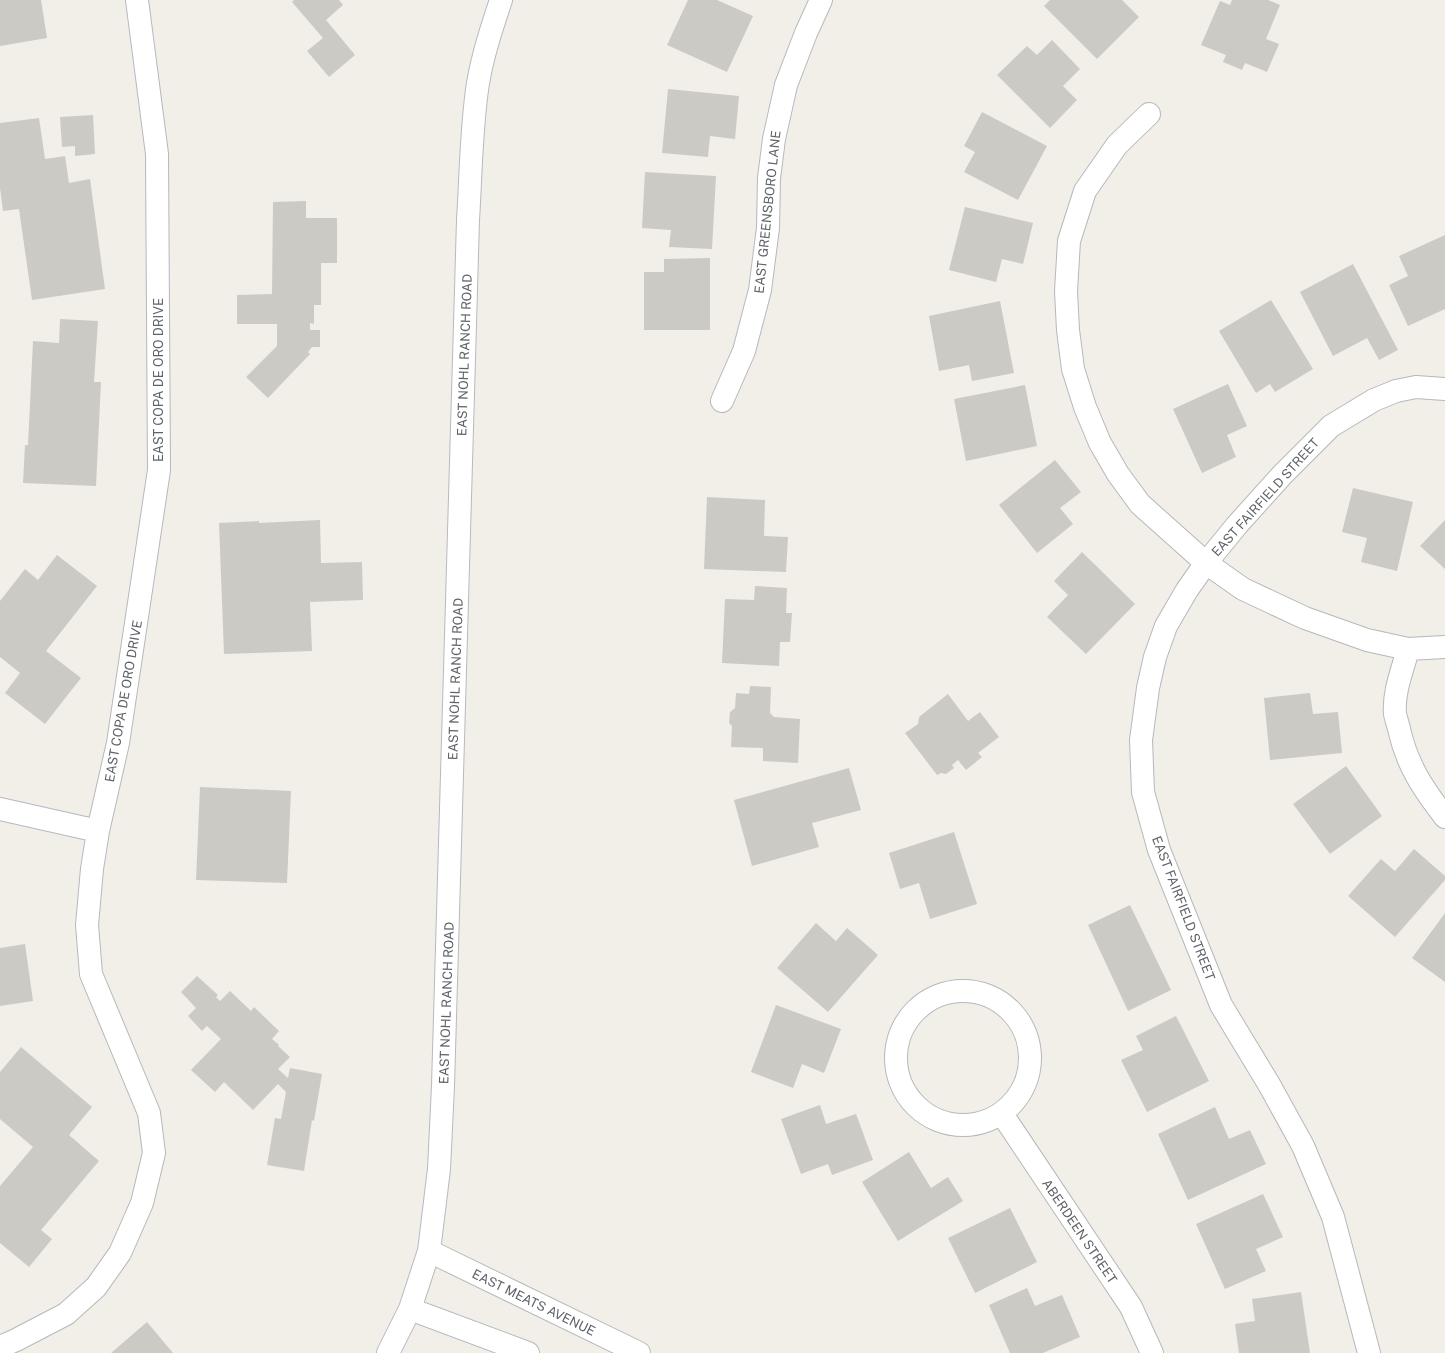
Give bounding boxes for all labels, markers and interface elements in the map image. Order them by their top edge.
street label: EAST GREENSBORO LANE [751,130,784,294]
street label: EAST NOHL RANCH ROAD [454,274,475,436]
street label: EAST COPA DE ORO DRIVE [151,298,166,462]
street label: EAST FAIRFIELD STREET [1208,435,1322,559]
street label: EAST NOHL RANCH ROAD [445,598,466,760]
street label: EAST COPA DE ORO DRIVE [102,619,145,783]
street label: EAST FAIRFIELD STREET [1149,834,1218,983]
street label: EAST NOHL RANCH ROAD [436,922,457,1084]
street label: ABERDEEN STREET [1039,1176,1120,1286]
street label: EAST MEATS AVENUE [470,1266,598,1339]

